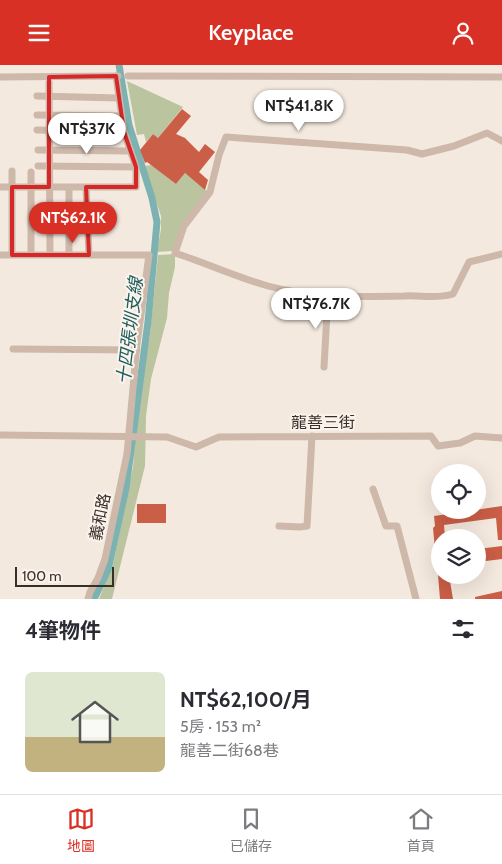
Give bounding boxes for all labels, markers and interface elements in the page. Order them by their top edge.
icon: menu [25,19,53,47]
text: Keyplace [208,19,294,46]
icon: person [449,19,477,47]
pin: NT$41.8K [247,89,351,132]
text: NT$41.8K [265,96,333,115]
pin: NT$37K [46,113,128,155]
text: NT$37K [59,119,115,138]
pin: NT$62.1K [21,201,125,244]
text: NT$62.1K [40,208,106,227]
water label: 十四張圳支線 [113,274,148,386]
pin: NT$76.7K [264,287,368,330]
text: NT$76.7K [282,294,350,313]
street label: 龍善三街 [291,413,355,432]
map controls [431,464,486,584]
button: locate [431,464,486,519]
street label: 義和路 [86,492,114,542]
button: layers [431,529,486,584]
scale bar [15,564,114,587]
text: 100 m [22,567,62,585]
icon: filters [449,615,477,643]
text: 4筆物件 [25,618,101,643]
text: NT$62,100/月 [180,687,312,712]
icon: home [65,692,125,752]
text: 5房 · 153 m² [180,717,261,736]
text: 龍善二街68巷 [180,741,279,760]
tab: 地圖 [67,805,95,855]
tab: 已儲存 [230,805,272,855]
tab: 首頁 [407,805,435,855]

